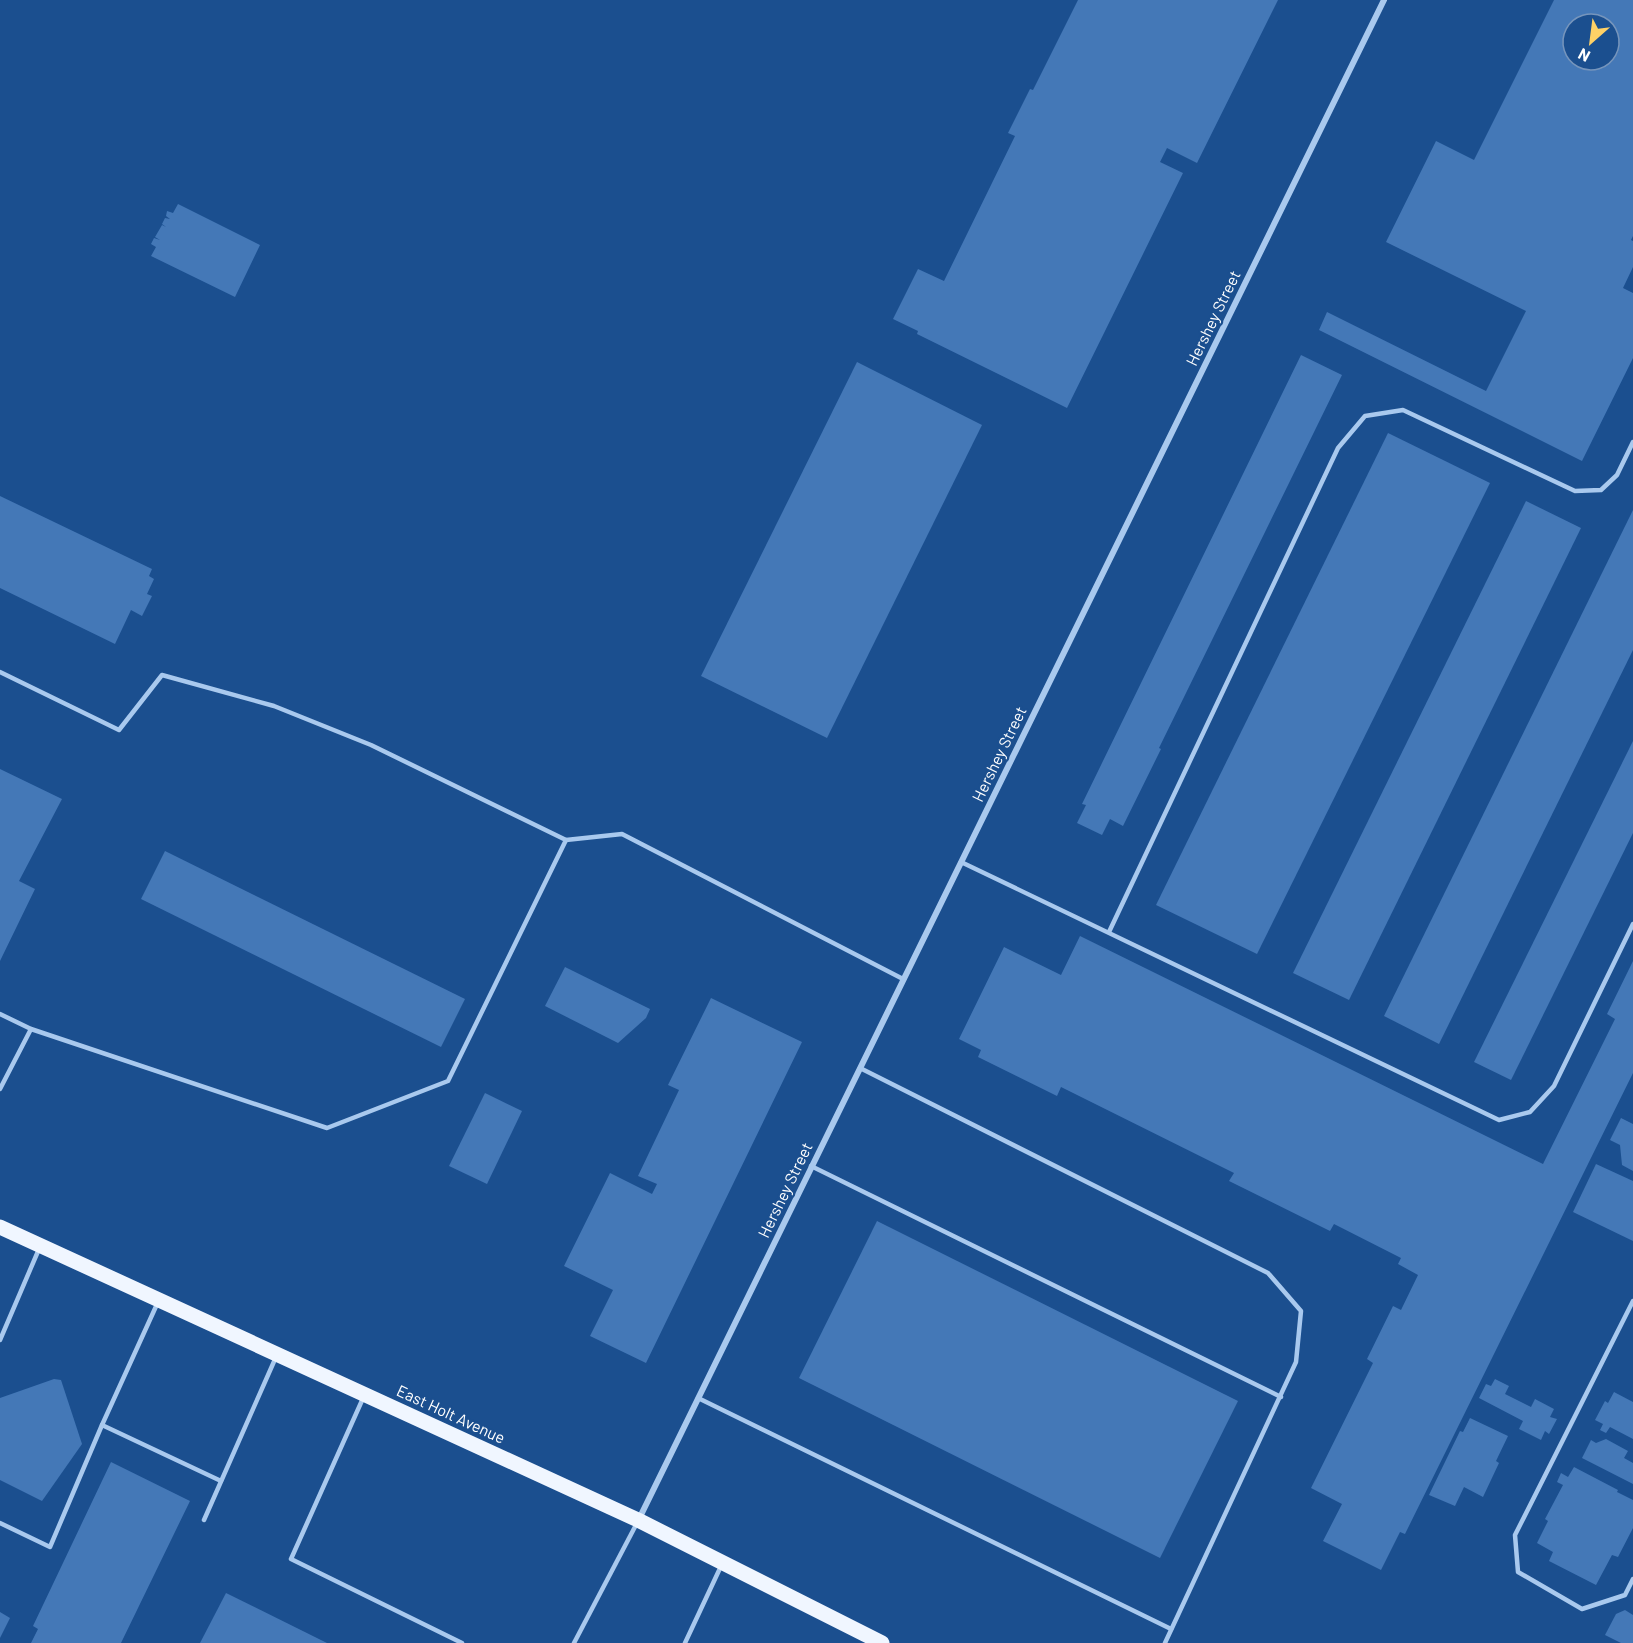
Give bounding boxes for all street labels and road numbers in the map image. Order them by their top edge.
street label: Hershey Street [1181,267,1244,368]
street label: Hershey Street [967,703,1030,804]
street label: Hershey Street [753,1139,816,1240]
street label: East Holt Avenue [394,1380,508,1447]

